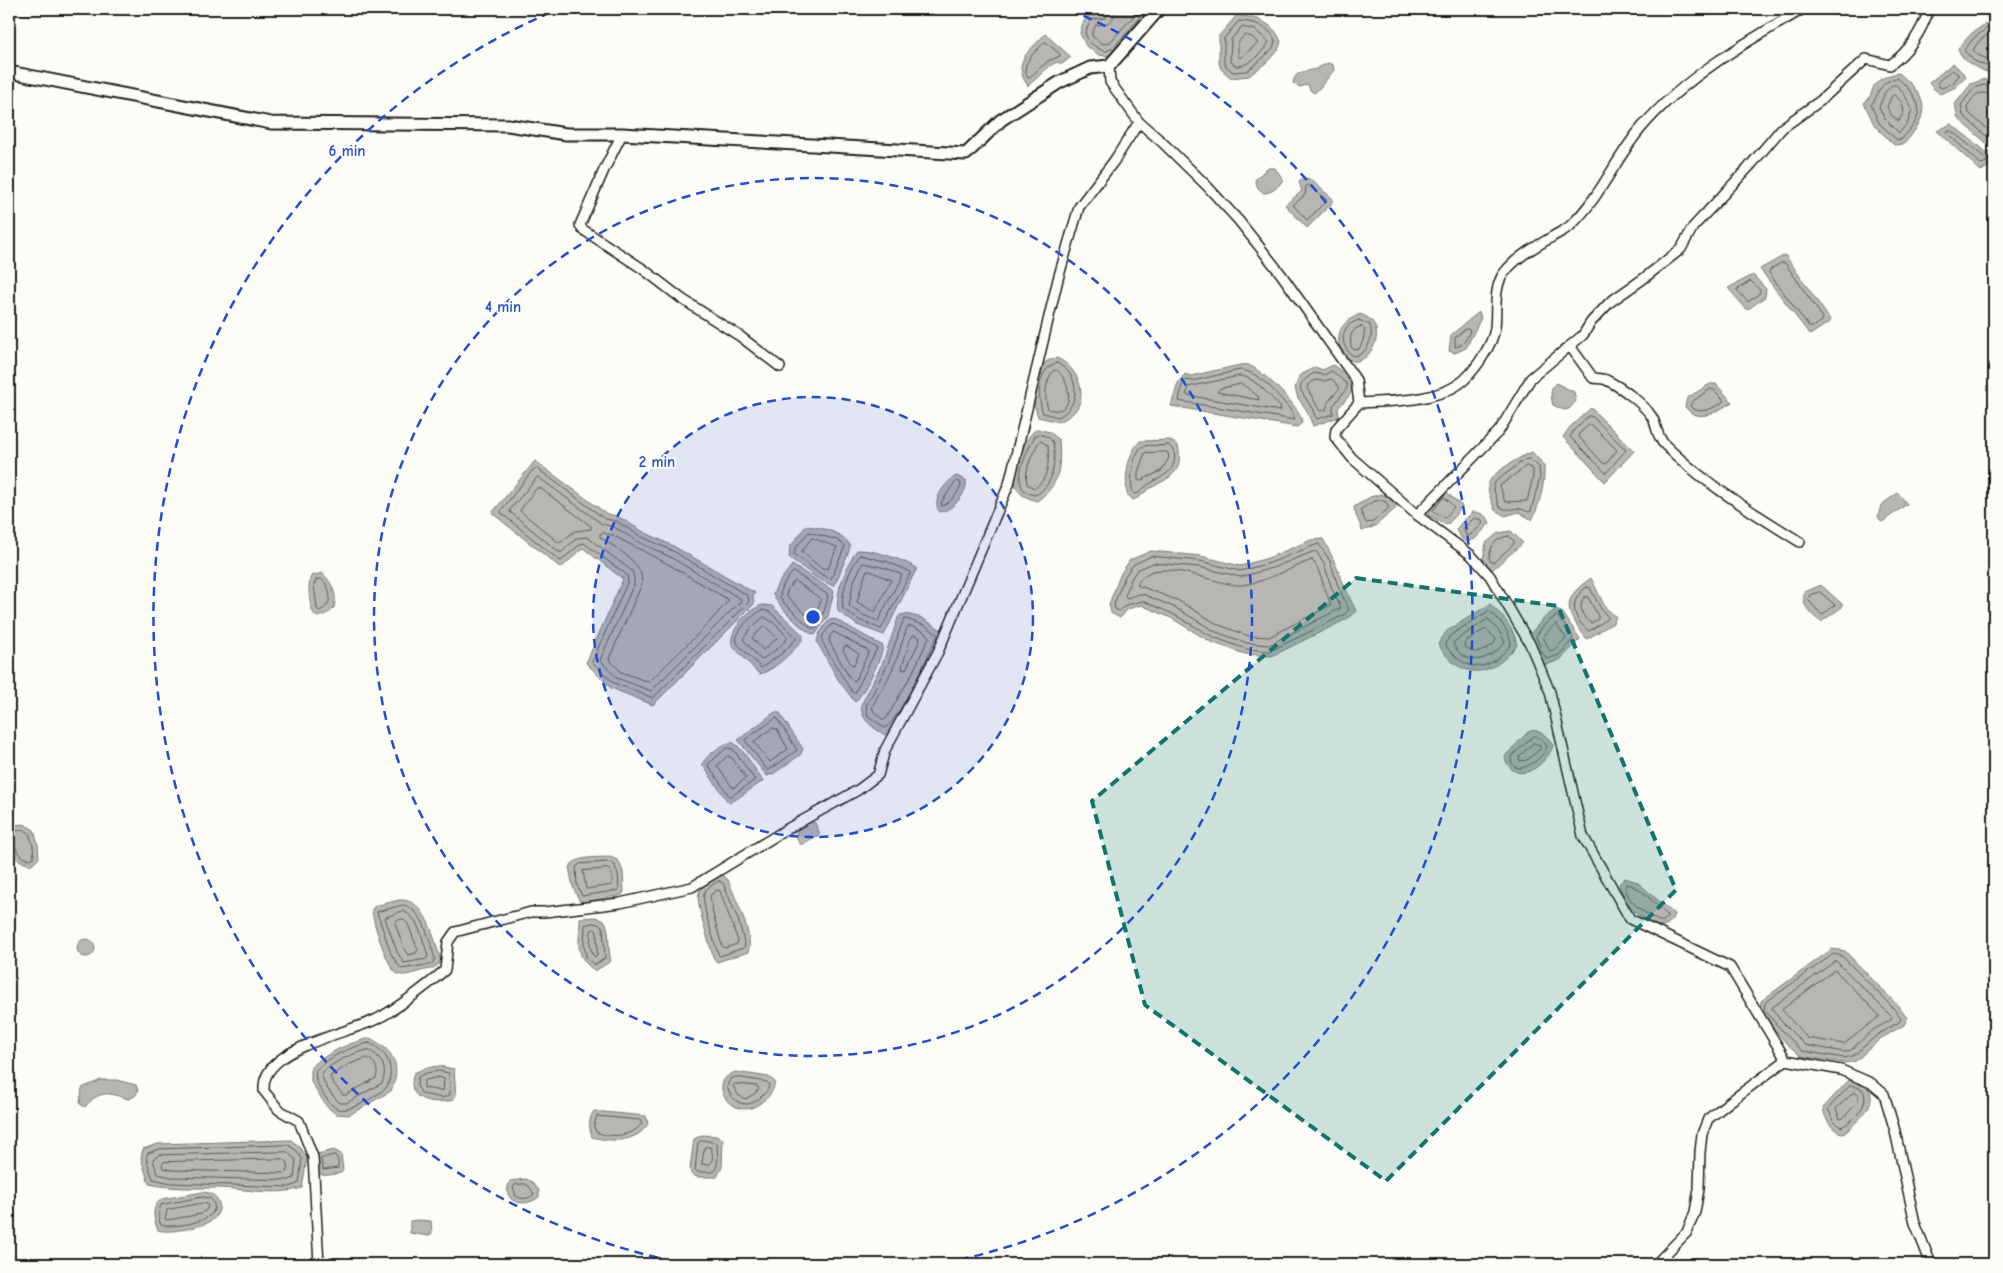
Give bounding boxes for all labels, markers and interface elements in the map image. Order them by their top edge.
text: 6 min [329,142,365,160]
text: 4 min [485,298,521,316]
text: 2 min [639,453,675,471]
centre of rings [804,608,822,626]

